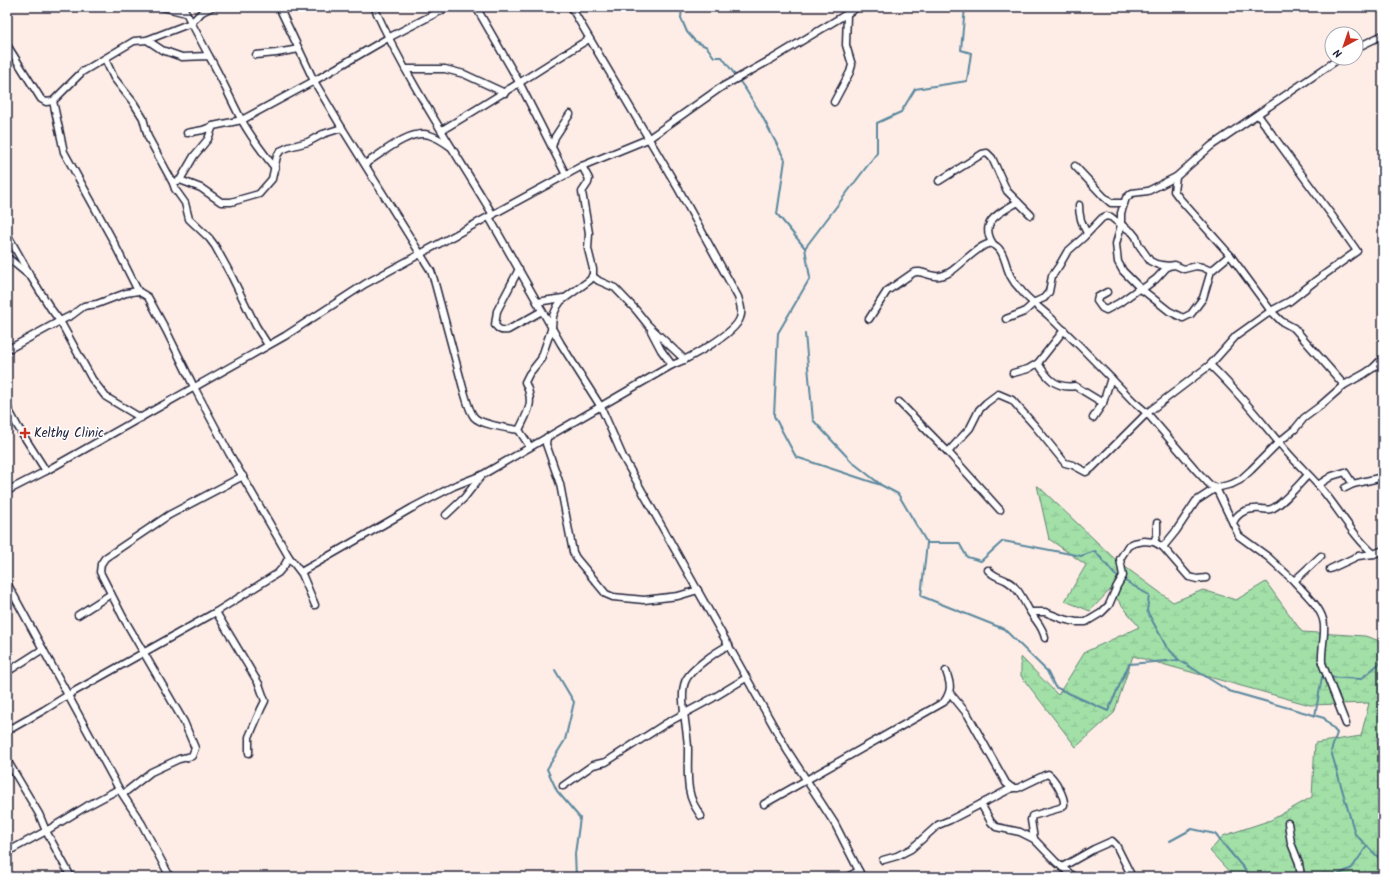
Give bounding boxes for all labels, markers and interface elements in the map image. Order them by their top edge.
north arrow [1324,26,1364,66]
text: N [1330,44,1347,62]
place label: Kelthy Clinic [34,423,104,444]
marker: Kelthy Clinic [19,427,31,439]

